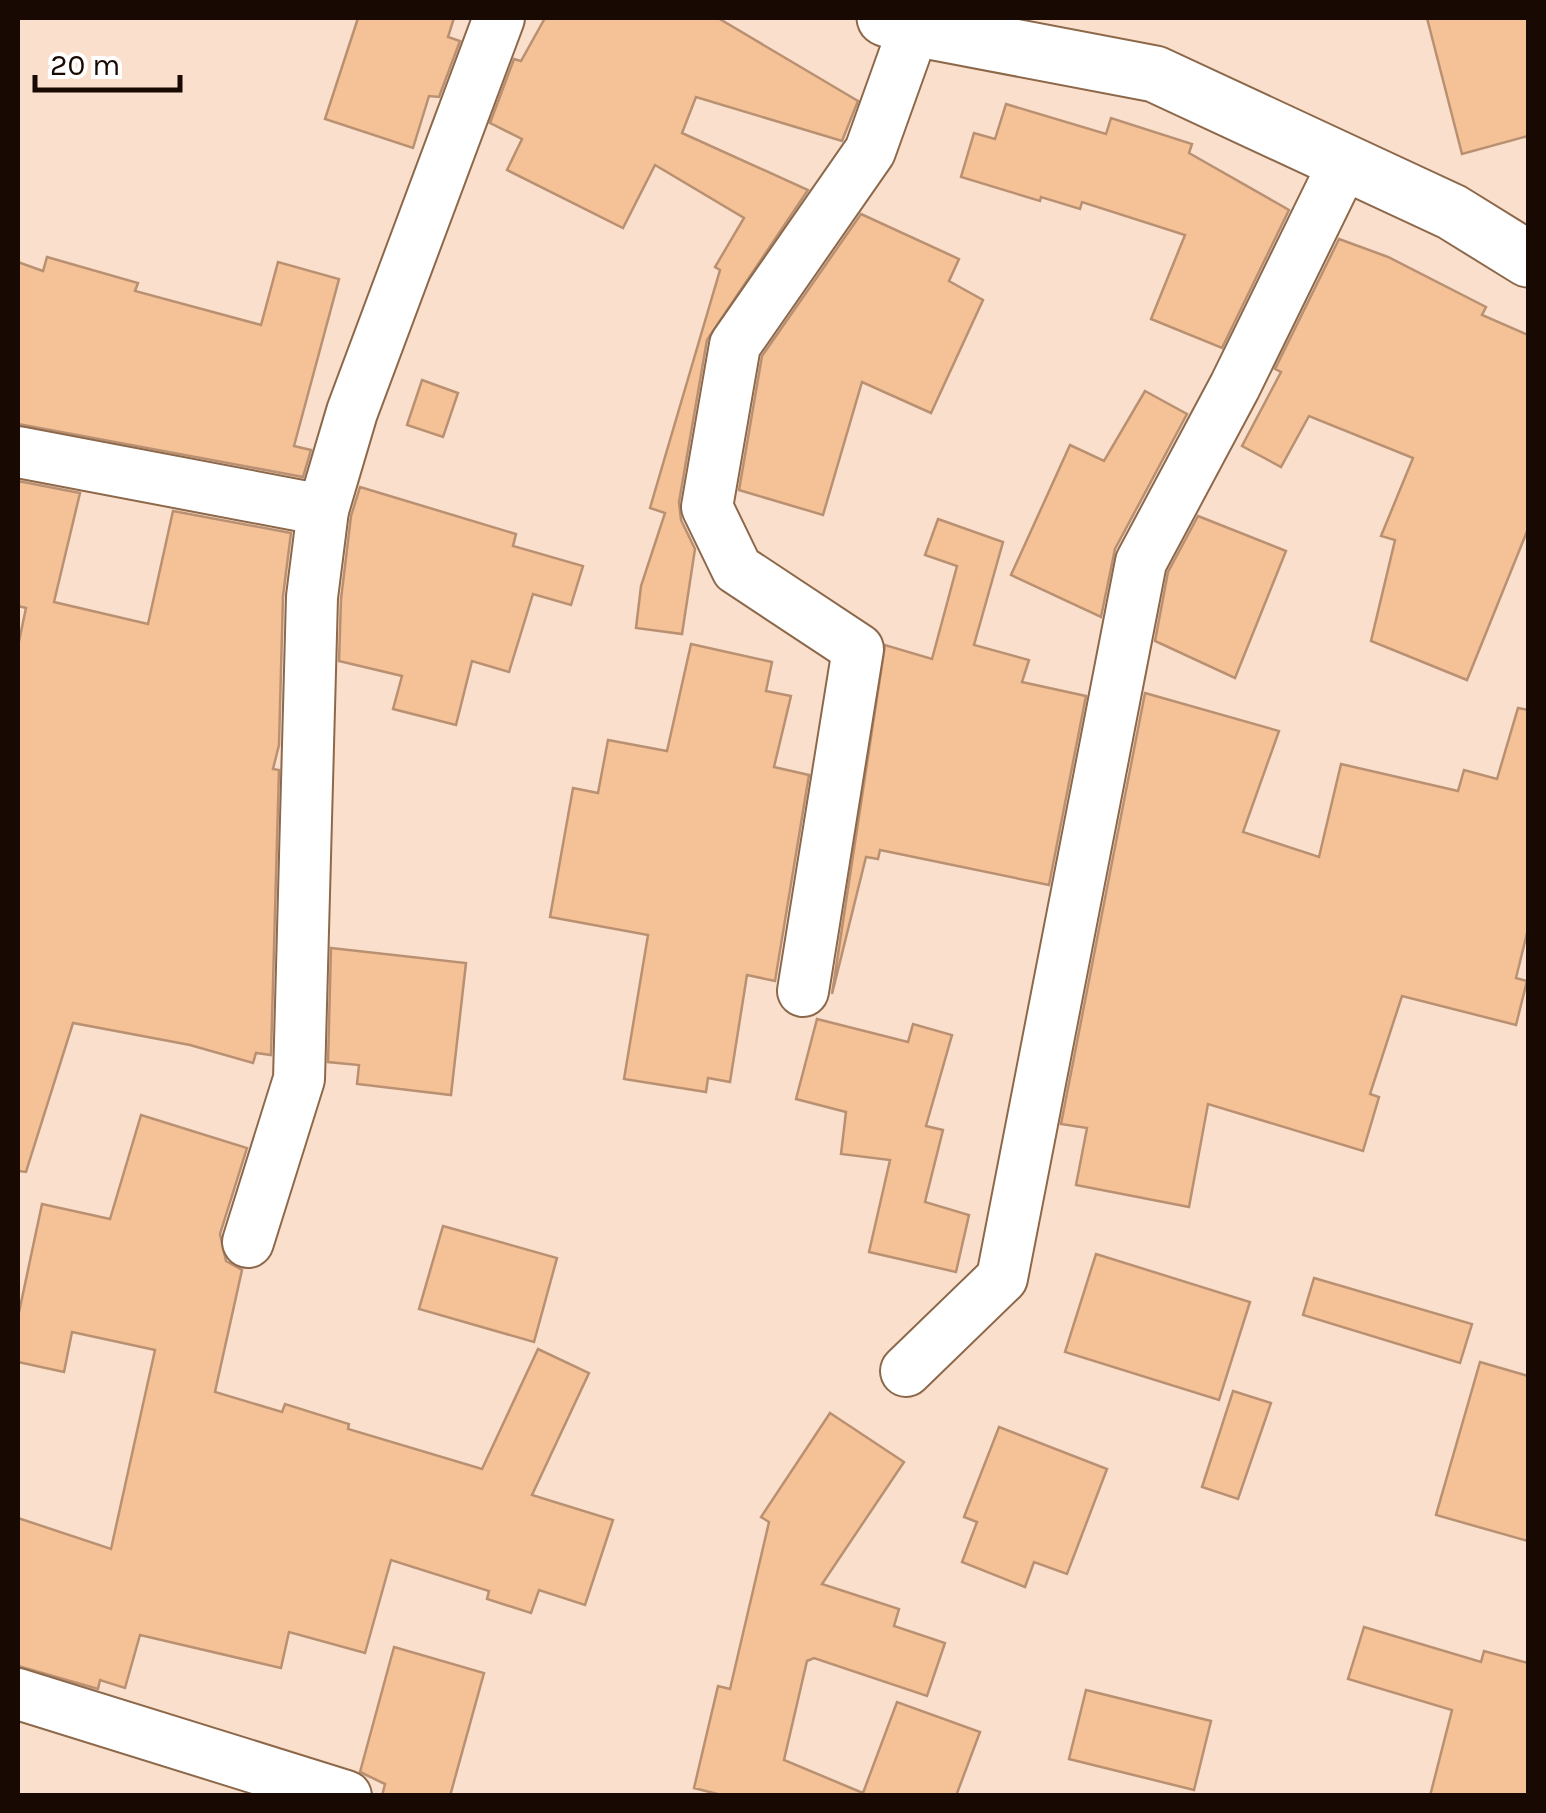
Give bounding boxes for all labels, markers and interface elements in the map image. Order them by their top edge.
scale bar [35,30,180,92]
text: 20 m [50,47,120,83]

